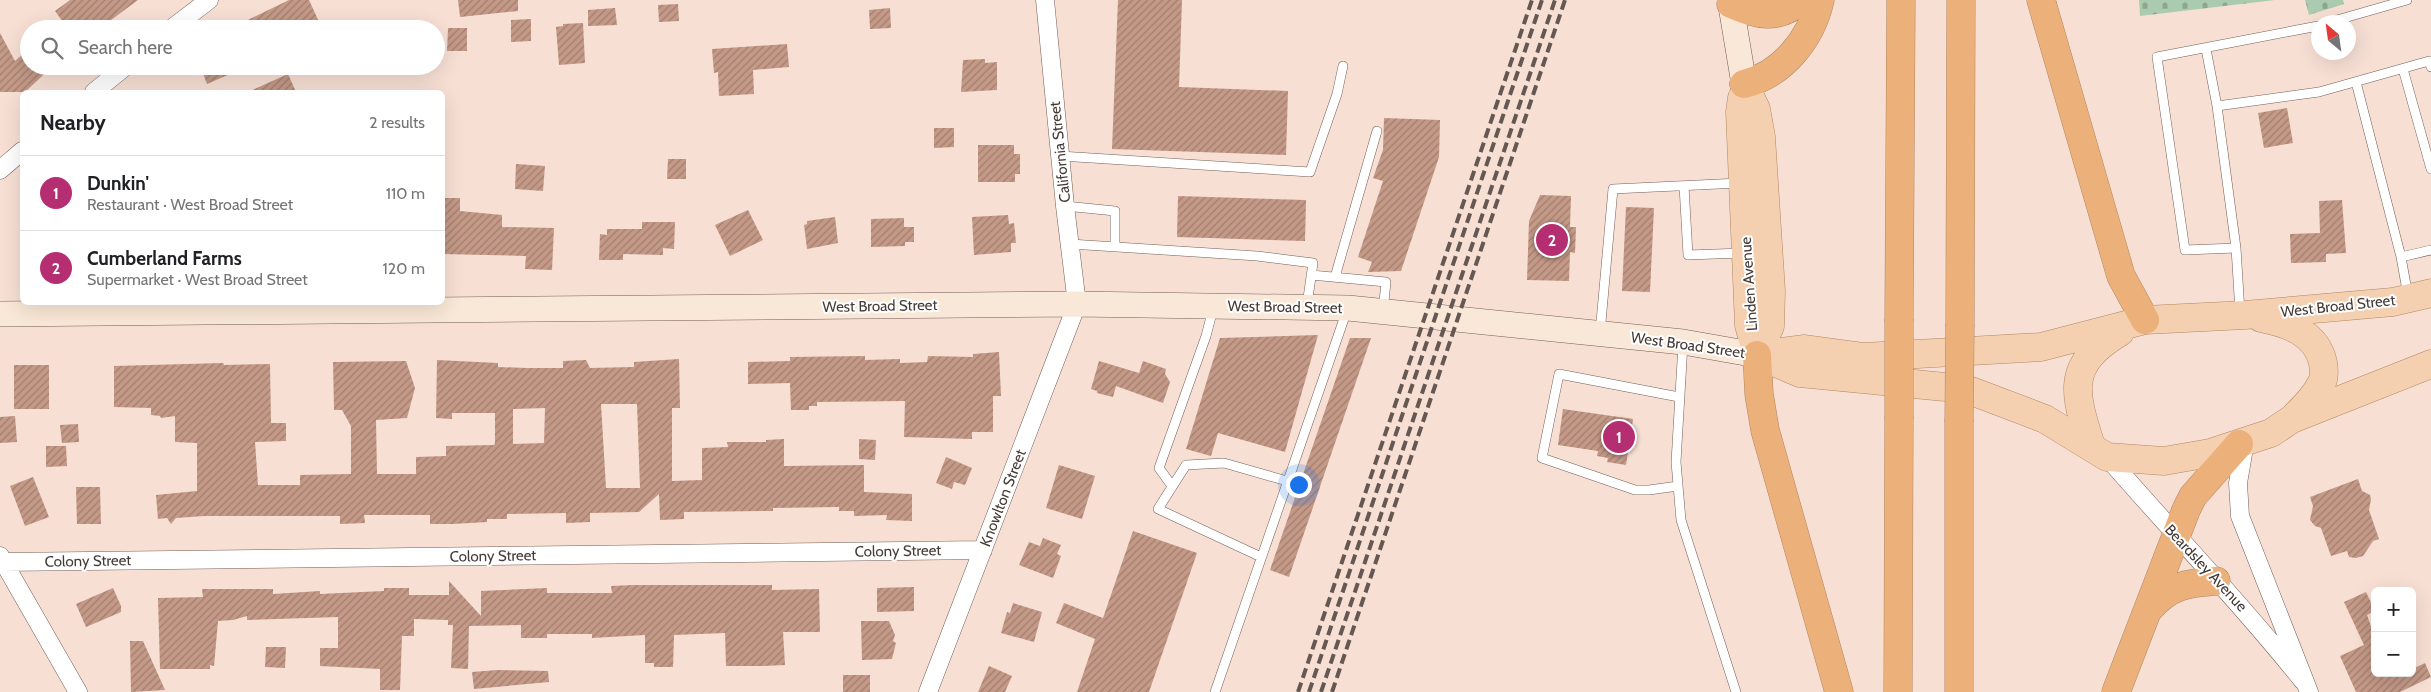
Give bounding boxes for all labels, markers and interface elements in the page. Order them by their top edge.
north arrow [2311,15,2356,60]
search box [20,20,445,75]
icon: search [38,34,66,62]
text: Search here [78,36,172,59]
street label: California Street [1046,101,1074,203]
text: Nearby [40,110,106,135]
text: 2 results [369,113,425,132]
text: Dunkin' [87,172,149,195]
text: 1 [53,184,59,203]
text: 110 m [386,184,425,203]
text: Restaurant · West Broad Street [87,195,293,214]
pin: 2 [1536,221,1568,259]
street label: Linden Avenue [1737,236,1761,332]
text: Cumberland Farms [87,247,242,270]
text: 2 [52,259,60,278]
text: 120 m [383,259,425,278]
text: Supermarket · West Broad Street [87,270,308,289]
street label: West Broad Street [2280,291,2396,321]
street label: West Broad Street [822,296,938,316]
street label: West Broad Street [1227,297,1343,317]
street label: West Broad Street [1630,328,1746,362]
pin: 1 [1603,418,1635,456]
street label: Knowlton Street [976,447,1030,549]
your location [1286,472,1312,498]
street label: Beardsley Avenue [2161,521,2251,616]
street label: Colony Street [855,541,941,561]
street label: Colony Street [450,546,536,566]
street label: Colony Street [45,551,131,571]
map controls [2371,587,2416,677]
button: + [2371,587,2416,632]
button: − [2371,632,2416,677]

